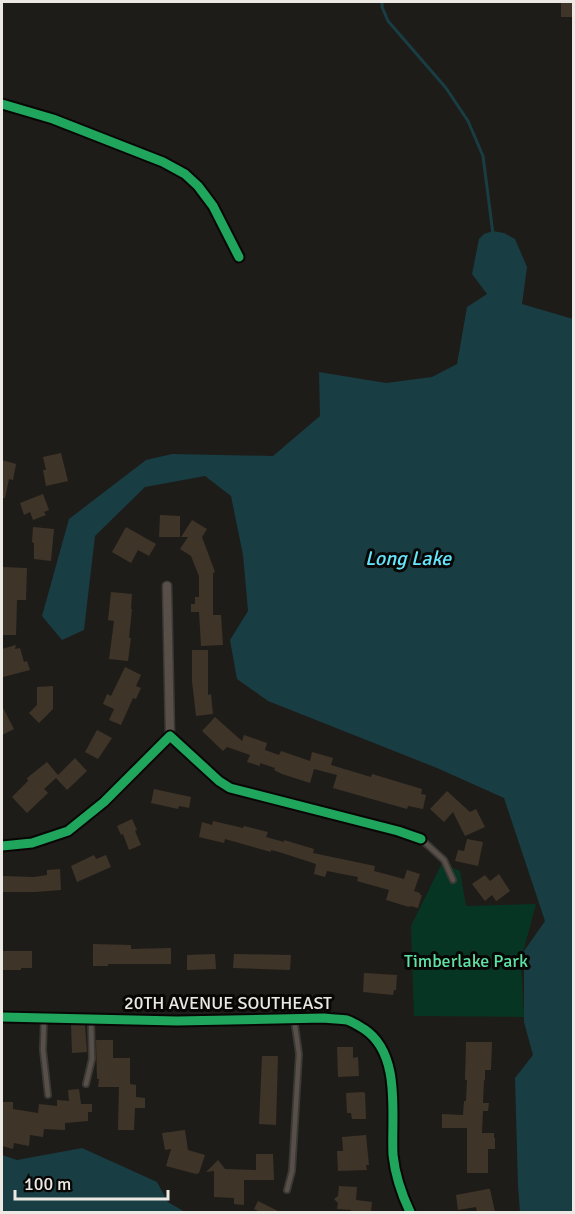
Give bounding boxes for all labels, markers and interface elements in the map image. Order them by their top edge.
water label: Long Lake [365,546,452,571]
park label: Timberlake Park [404,950,528,972]
street label: 20TH AVENUE SOUTHEAST [124,992,332,1014]
scale bar [15,1163,168,1201]
text: 100 m [24,1173,71,1195]

